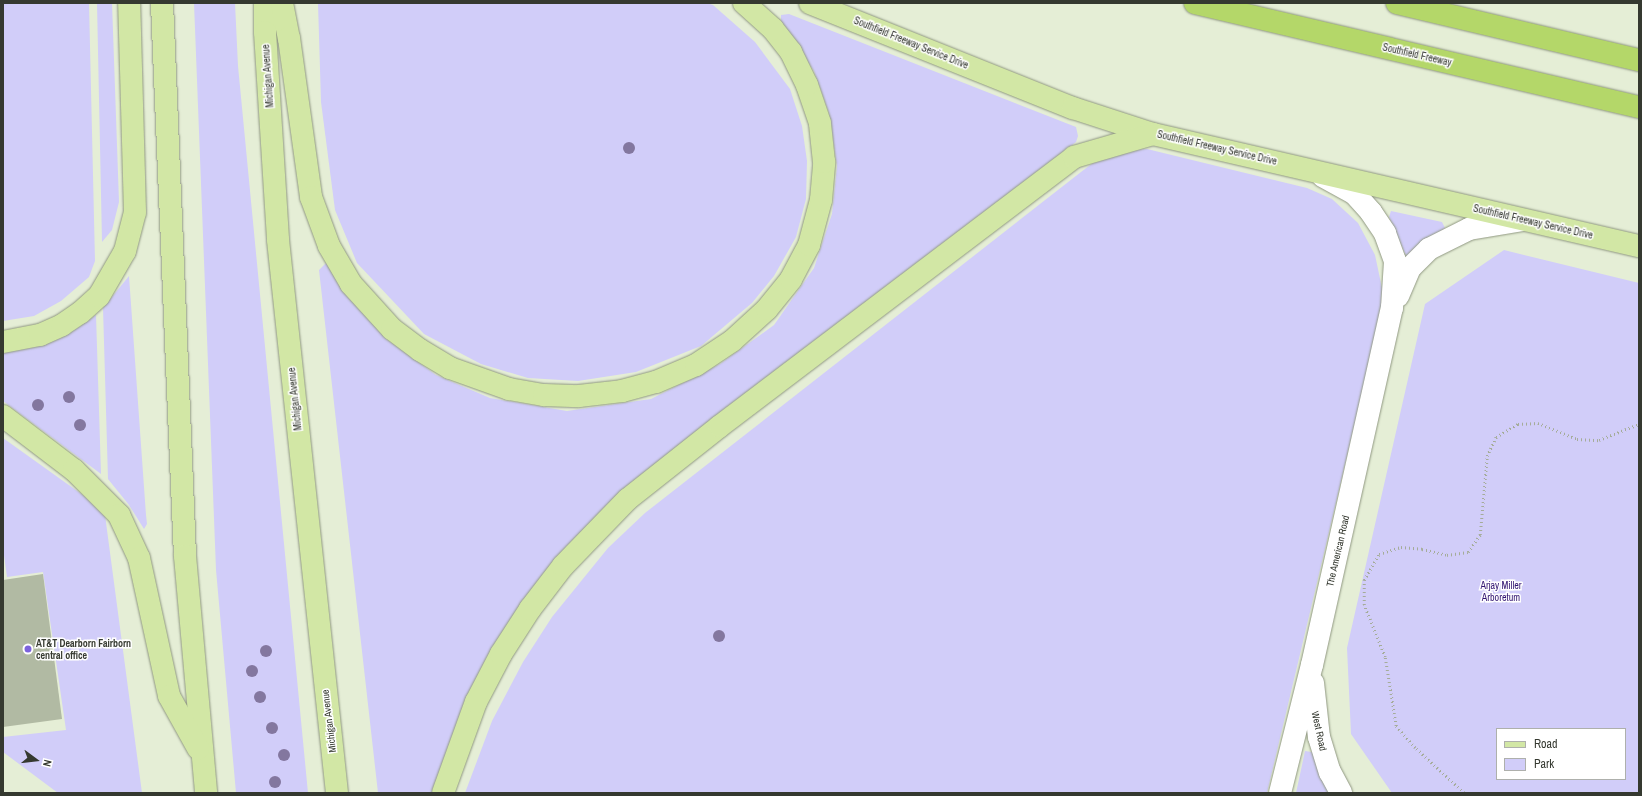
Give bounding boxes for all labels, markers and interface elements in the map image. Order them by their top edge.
street label: Southfield Freeway Service Drive [852,14,970,72]
street label: Southfield Freeway [1381,41,1453,69]
street label: Michigan Avenue [260,44,276,108]
street label: Southfield Freeway Service Drive [1156,128,1278,168]
street label: Southfield Freeway Service Drive [1472,202,1594,242]
street label: Michigan Avenue [286,367,304,431]
street label: The American Road [1324,514,1352,588]
park label: Arjay Miller Arboretum [1481,579,1521,602]
place label: AT&T Dearborn Fairborn central office [36,637,131,660]
marker: AT&T Dearborn Fairborn central office [23,644,33,654]
street label: Michigan Avenue [319,689,339,753]
street label: West Road [1309,710,1329,752]
legend [1496,728,1626,780]
text: Road [1534,736,1558,752]
north arrow [16,740,56,780]
text: Park [1534,756,1554,772]
text: N [40,758,55,768]

